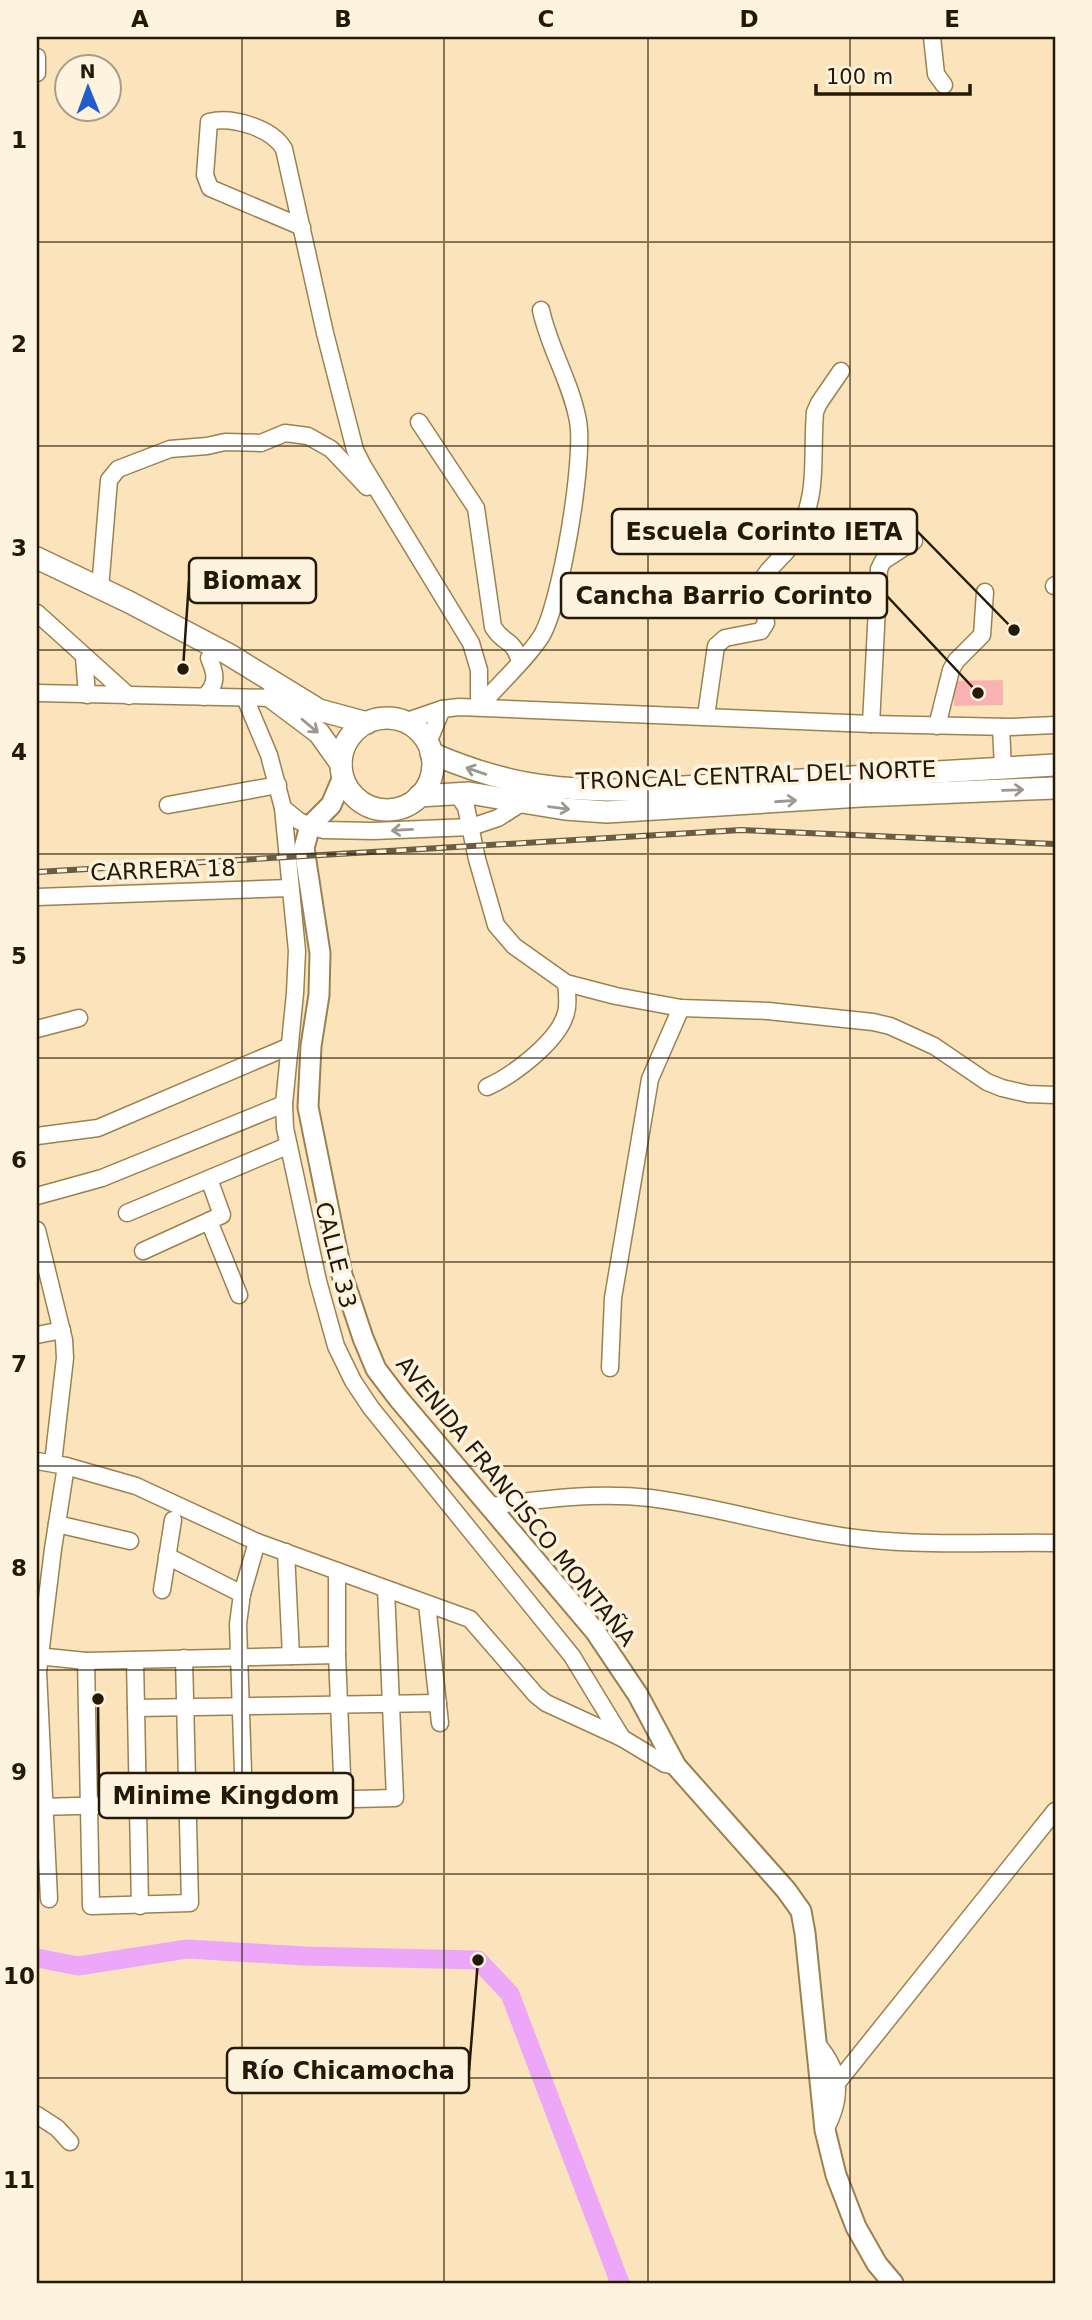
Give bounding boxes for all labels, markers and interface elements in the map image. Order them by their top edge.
text: A [131,6,149,32]
text: B [334,6,352,32]
text: C [538,6,554,32]
text: D [739,6,759,32]
text: E [944,6,960,32]
north arrow [52,52,122,122]
scale bar [816,52,970,96]
text: N [80,60,96,82]
text: 100 m [826,65,893,89]
text: 1 [11,127,27,153]
text: 2 [11,331,27,357]
callout: Escuela Corinto IETA [612,509,917,554]
text: Escuela Corinto IETA [625,518,903,546]
text: 3 [11,535,27,561]
callout: Biomax [189,558,316,603]
text: Biomax [202,567,302,595]
callout: Cancha Barrio Corinto [561,573,887,618]
text: Cancha Barrio Corinto [575,582,873,610]
one-way arrow [300,718,318,734]
text: 4 [11,739,27,765]
street label: TRONCAL CENTRAL DEL NORTE [574,756,937,794]
one-way arrow [465,764,487,776]
one-way arrow [1001,784,1024,797]
one-way arrow [774,794,797,807]
one-way arrow [547,802,570,815]
one-way arrow [392,824,414,837]
street label: CARRERA 18 [90,854,236,886]
text: 5 [11,943,27,969]
text: 6 [11,1147,27,1173]
street label: CALLE 33 [310,1199,362,1311]
street label: AVENIDA FRANCISCO MONTAÑA [391,1350,642,1651]
text: 7 [11,1351,27,1377]
text: 8 [11,1555,27,1581]
text: 9 [11,1759,27,1785]
callout: Minime Kingdom [99,1773,353,1818]
text: Minime Kingdom [113,1782,339,1810]
text: 10 [3,1963,35,1989]
callout: Río Chicamocha [227,2048,469,2093]
text: Río Chicamocha [241,2057,455,2085]
text: 11 [3,2167,35,2193]

